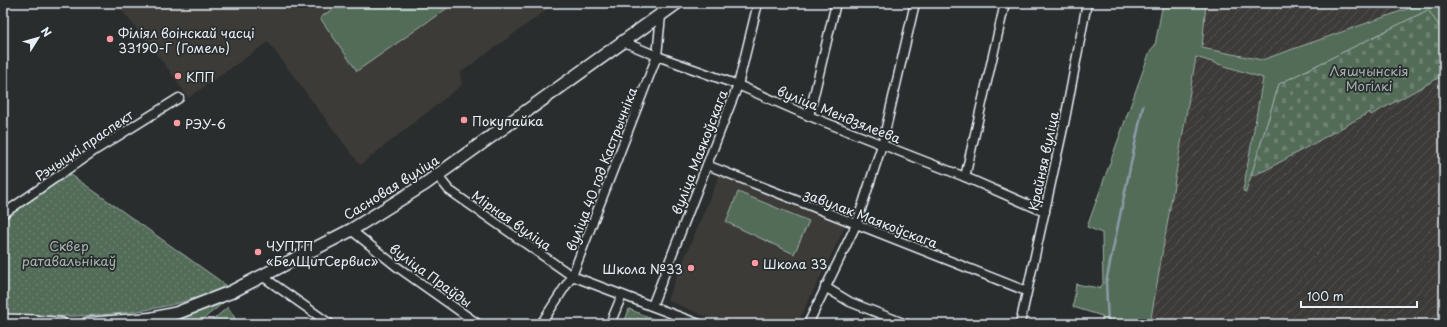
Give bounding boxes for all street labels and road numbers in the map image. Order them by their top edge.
street label: вуліца Мендзялеева [774,81,904,148]
street label: вуліца 40 год Кастрычніка [561,83,641,254]
street label: вуліца Маякоўскага [666,86,732,217]
street label: Рэчыцкі праспект [31,105,137,185]
street label: Крайняя вуліца [1023,110,1063,212]
street label: Сасновая вуліца [340,150,442,224]
street label: завулак Маякоўскага [801,183,941,253]
street label: Мірная вуліца [468,185,556,255]
street label: вуліца Праўды [386,239,476,311]

